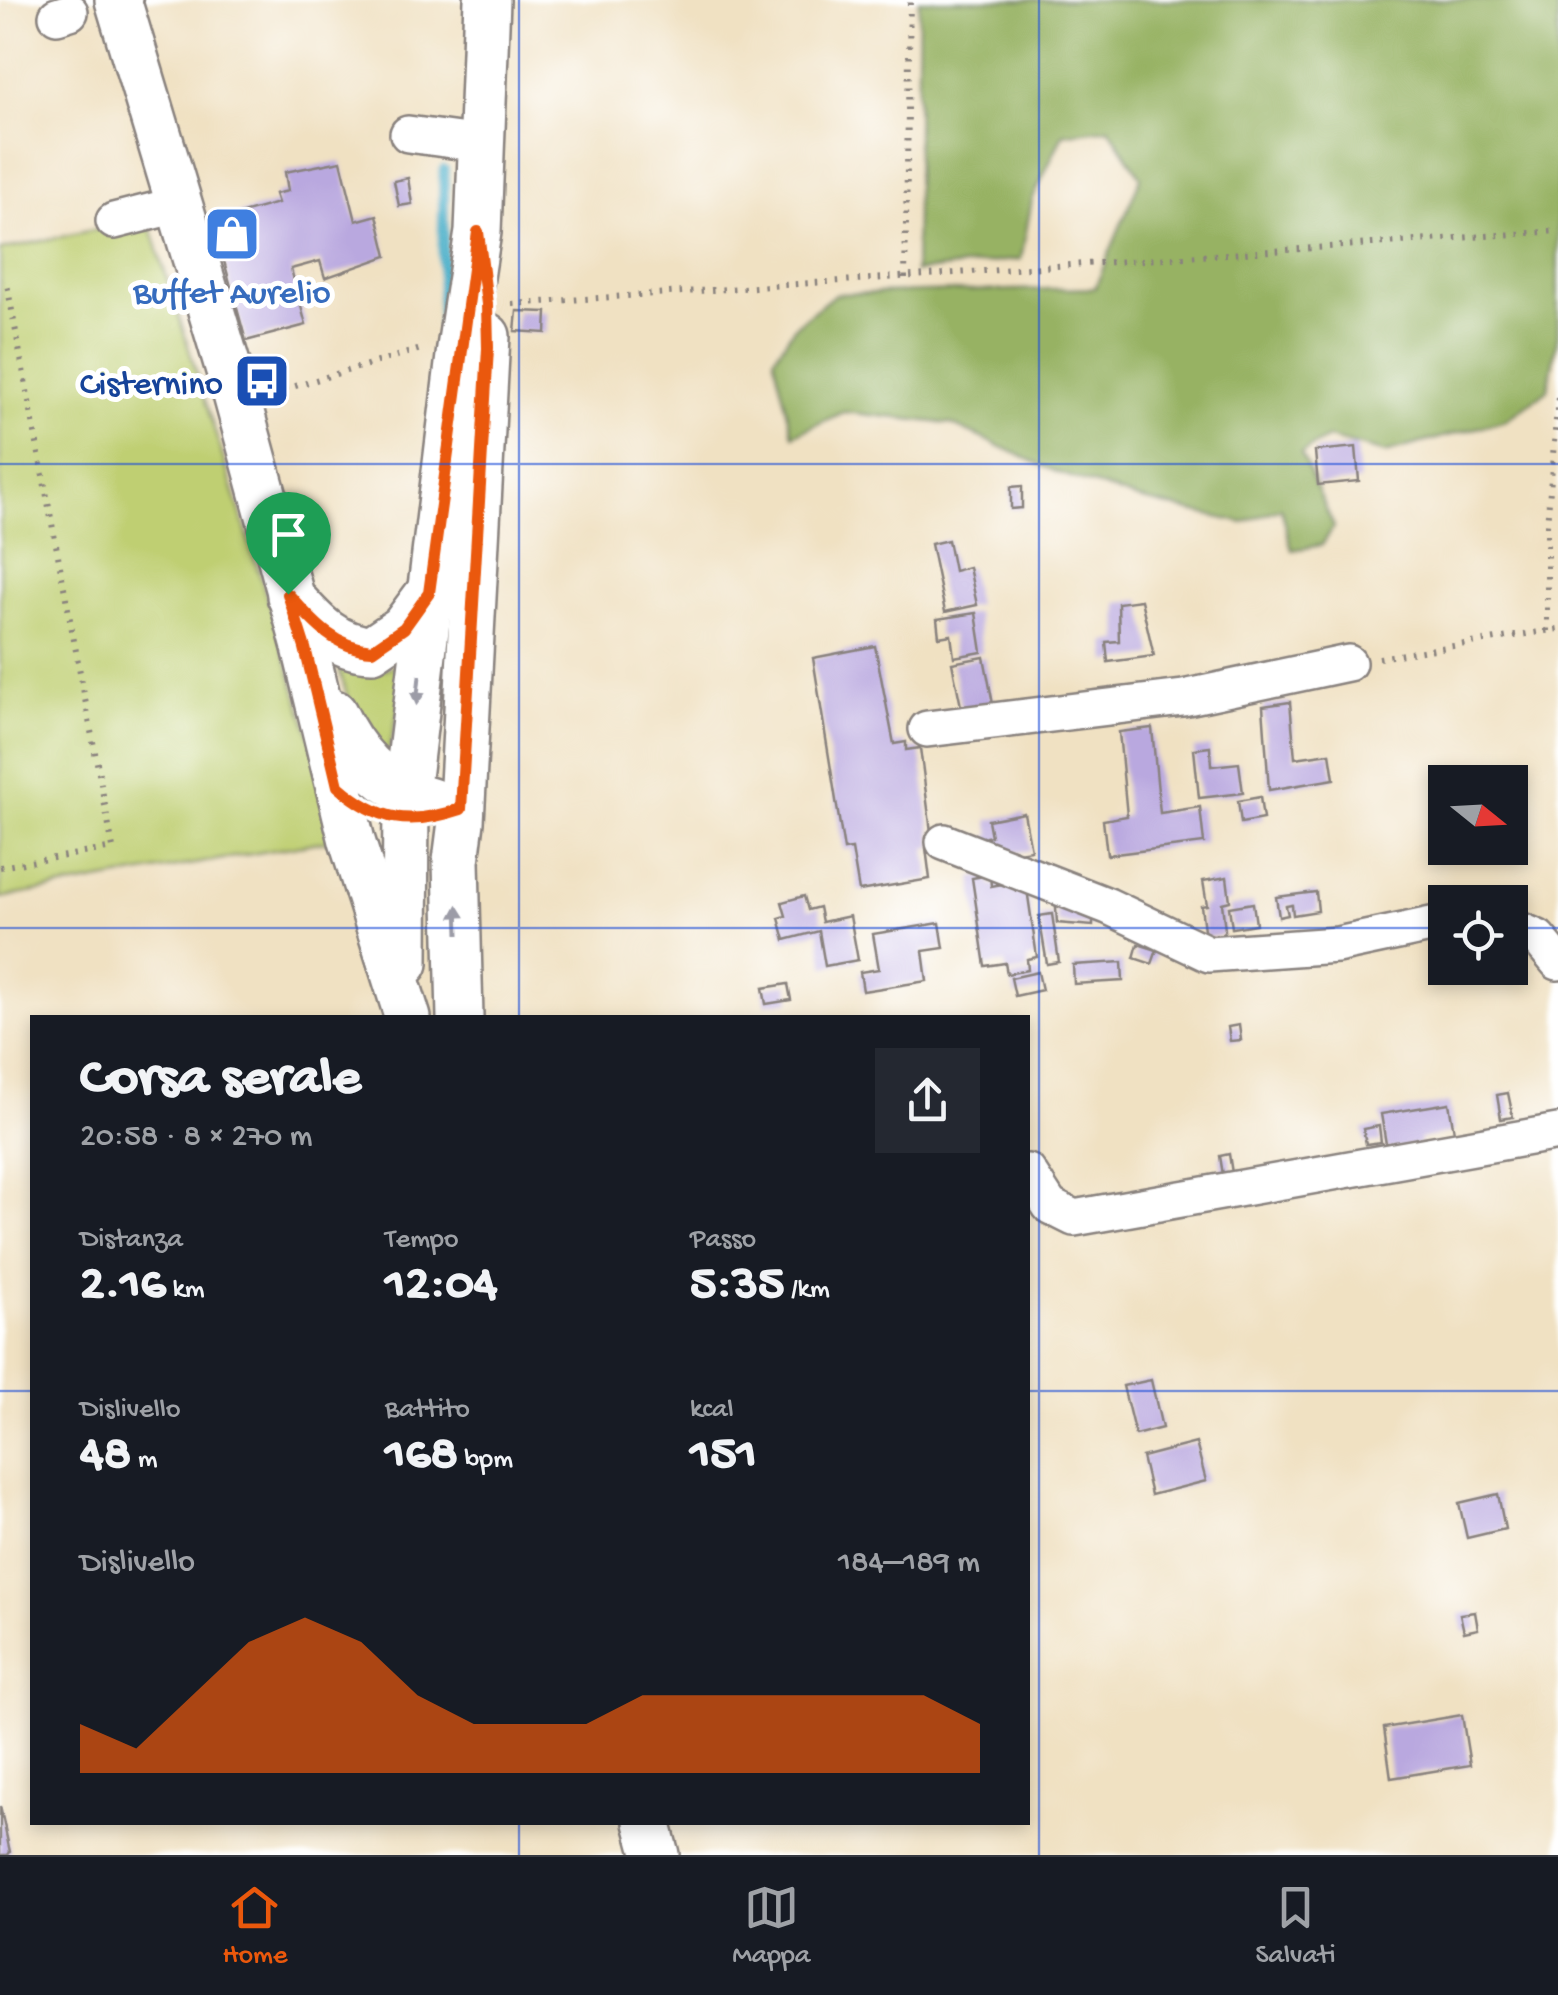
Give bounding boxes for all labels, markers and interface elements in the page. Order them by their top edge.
shop icon: Buffet Aurelio [202,204,262,264]
place label: Buffet Aurelio [132,275,331,316]
bus stop icon: Cisternino [232,351,292,411]
place label: Cisternino [80,366,223,407]
pin [246,492,331,595]
icon: arrive [261,507,316,562]
one-way arrow [410,674,426,706]
north arrow [1428,765,1528,865]
map controls [1428,765,1528,985]
button: locate [1428,885,1528,985]
one-way arrow [449,904,465,936]
button: share [875,1048,980,1153]
text: Corsa serale [80,1049,361,1113]
text: 20:58 · 8 × 270 m [80,1119,312,1157]
text: Distanza [80,1224,183,1257]
text: Tempo [385,1224,458,1257]
text: Passo [690,1224,756,1257]
text: 2.16 [80,1257,166,1316]
text: 12:04 [385,1257,497,1316]
text: 5:35 [690,1257,784,1316]
text: km [166,1274,205,1307]
text: /km [784,1274,830,1307]
text: Dislivello [80,1394,181,1427]
text: Battito [385,1394,470,1427]
text: kcal [690,1394,734,1427]
text: 48 [80,1427,131,1486]
text: 168 [385,1427,458,1486]
text: 151 [690,1427,757,1486]
text: m [131,1444,158,1477]
text: bpm [458,1444,513,1477]
text: Dislivello [80,1545,195,1583]
text: 184–189 m [838,1545,980,1583]
tab: Home [222,1880,287,1973]
tab: Mappa [732,1880,810,1973]
tab: Salvati [1255,1880,1336,1973]

